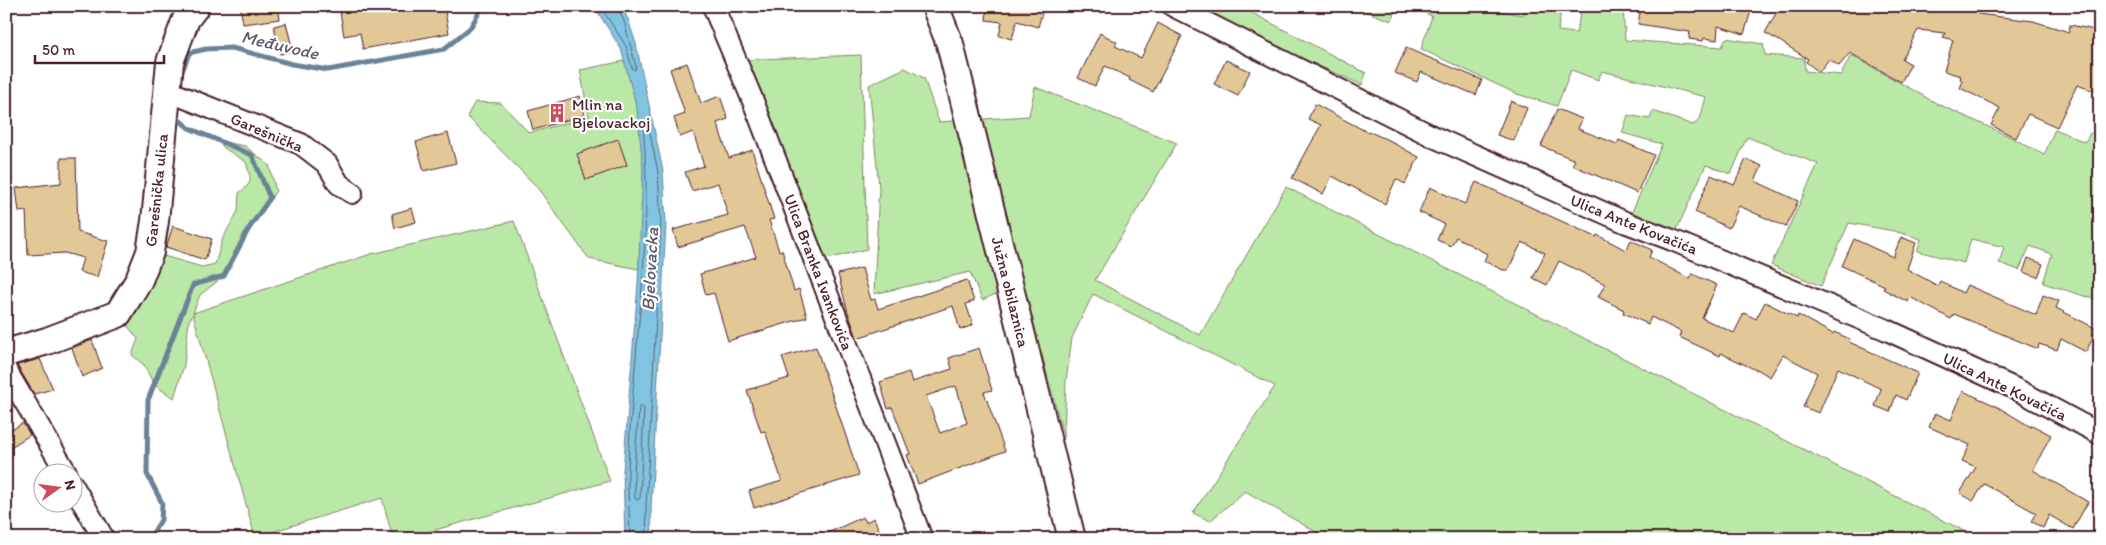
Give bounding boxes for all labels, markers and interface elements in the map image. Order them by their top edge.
water label: Međuvode [239,25,322,65]
scale bar [35,32,164,64]
text: 50 m [42,41,75,59]
place label: Mlin na Bjelovackoj [572,95,650,132]
building icon: Mlin na Bjelovackoj [546,102,568,124]
street label: Garešnička [228,109,307,157]
street label: Garešnička ulica [141,132,172,248]
street label: Ulica Ante Kovačića [1567,190,1701,259]
street label: Ulica Branka Ivankovića [780,191,857,353]
water label: Bjelovacka [637,226,663,311]
street label: Južna obilaznica [988,235,1034,350]
street label: Ulica Ante Kovačića [1940,348,2070,425]
north arrow [32,462,82,512]
text: N [61,478,80,492]

